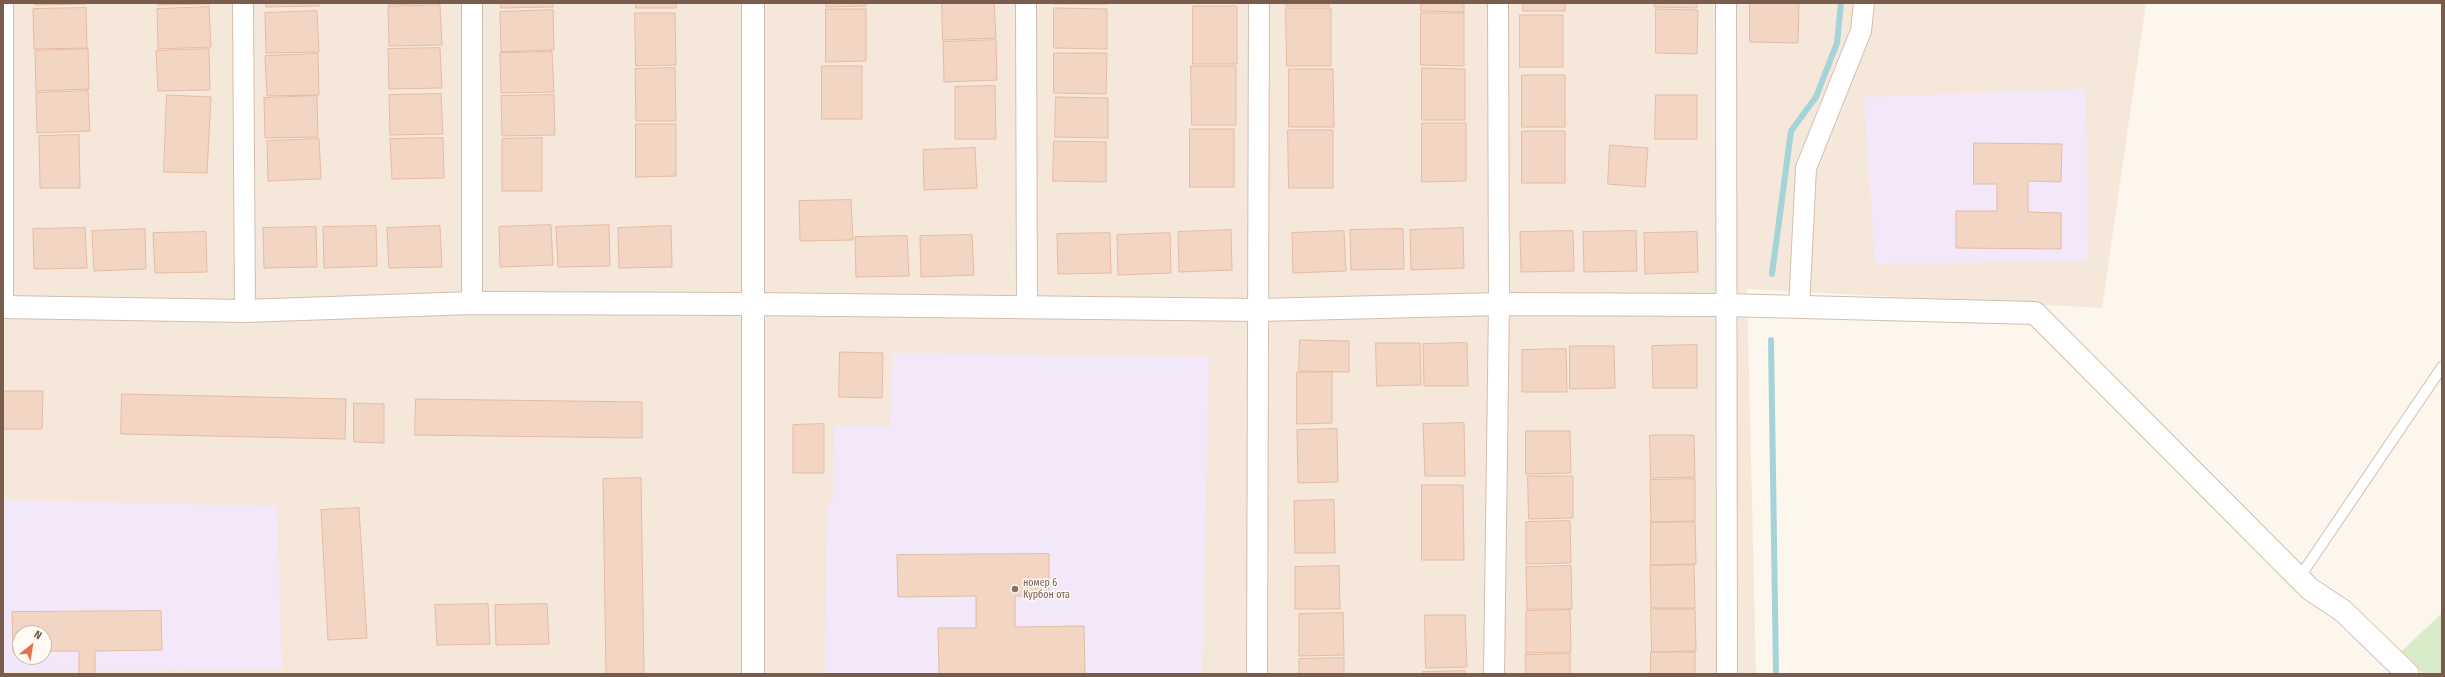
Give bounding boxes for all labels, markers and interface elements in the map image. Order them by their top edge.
place label: номер 6 Курбон ота [1023,577,1070,600]
marker: номер 6 Курбон ота [1010,584,1020,594]
north arrow [12,625,52,665]
text: N [32,628,44,642]

